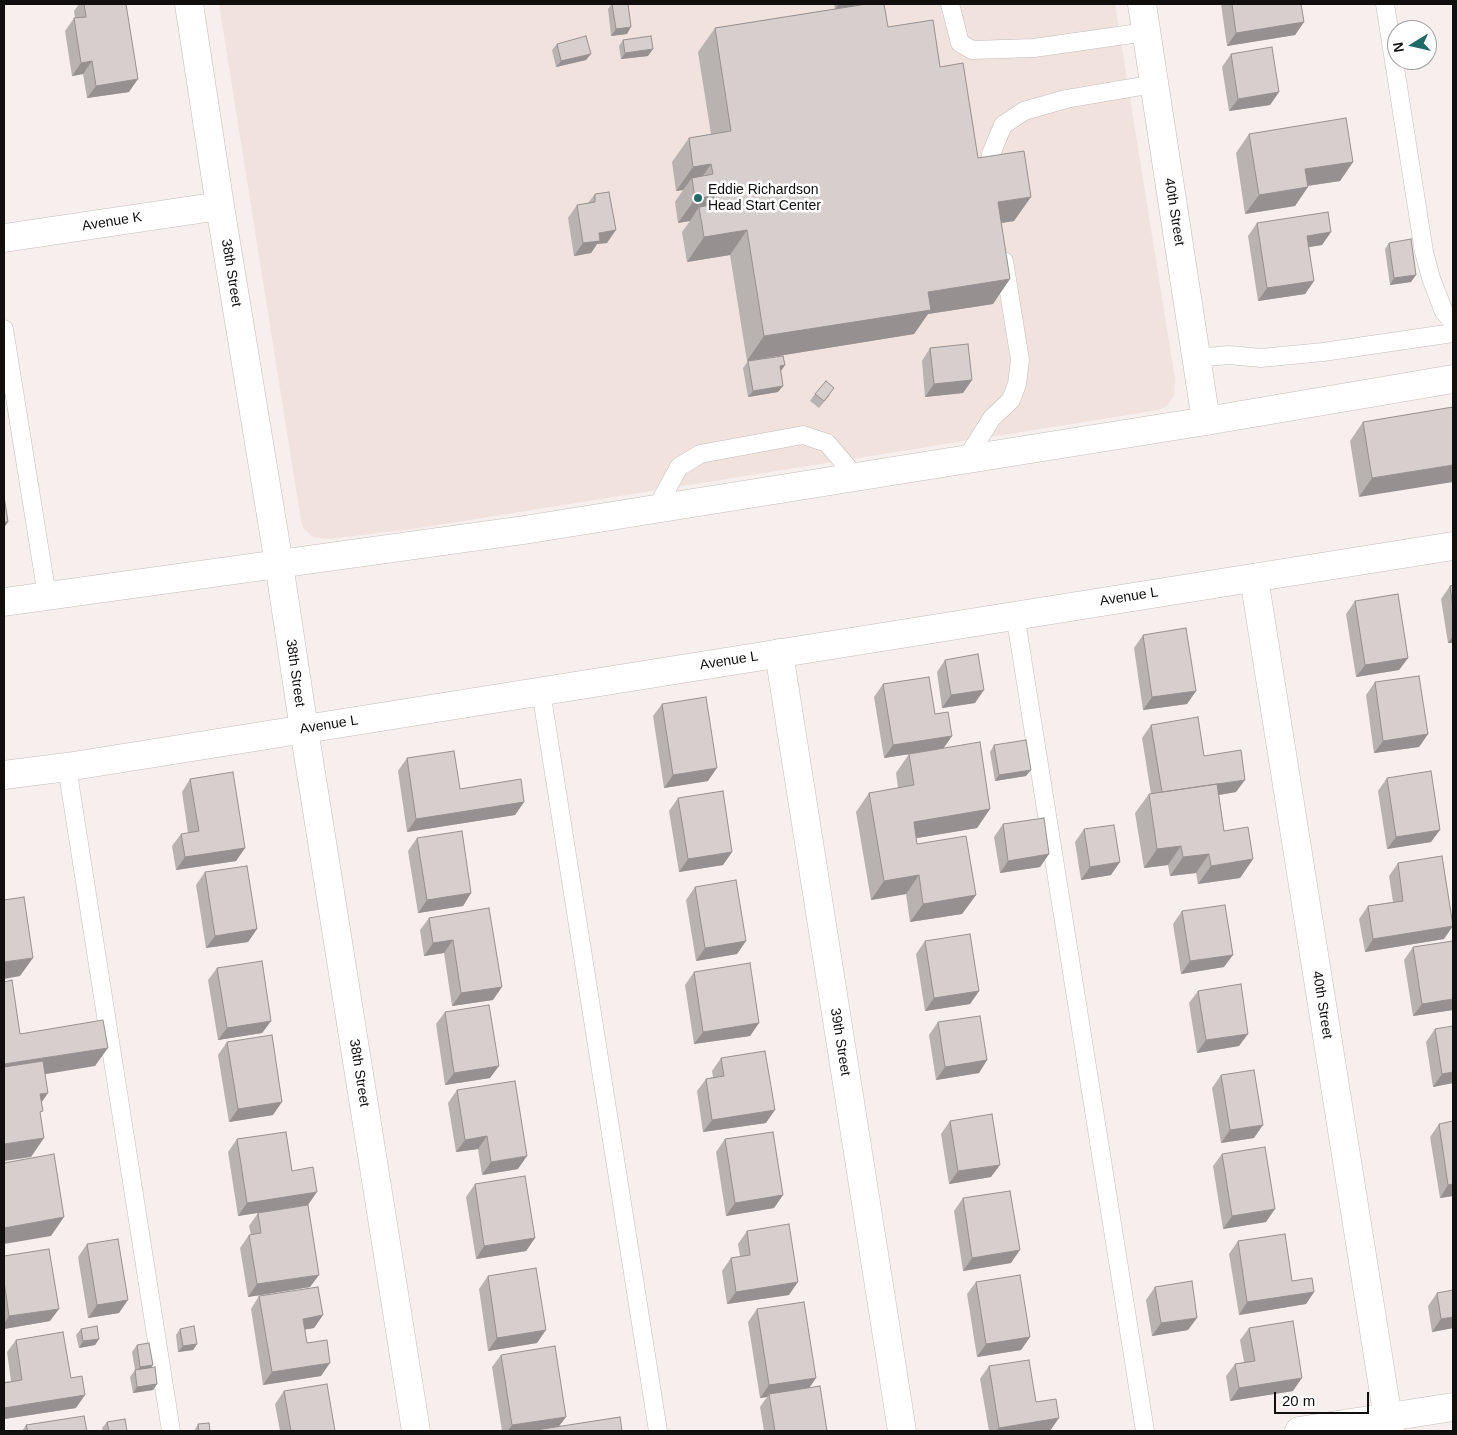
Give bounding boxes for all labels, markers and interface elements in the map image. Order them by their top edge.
north arrow [1387,20,1437,70]
text: N [1389,41,1407,53]
street label: 40th Street [1160,177,1188,247]
place label: Eddie Richardson Head Start Center [708,182,821,214]
marker: Eddie Richardson Head Start Center [692,192,704,204]
street label: Avenue K [81,209,143,235]
street label: 38th Street [217,238,245,308]
street label: Avenue L [1099,584,1159,610]
street label: 38th Street [282,638,308,708]
street label: Avenue L [699,648,759,674]
street label: Avenue L [299,712,359,738]
street label: 40th Street [1308,970,1336,1040]
street label: 39th Street [826,1007,854,1077]
street label: 38th Street [345,1038,373,1108]
scale bar [1277,1382,1372,1414]
text: 20 m [1282,1392,1315,1409]

